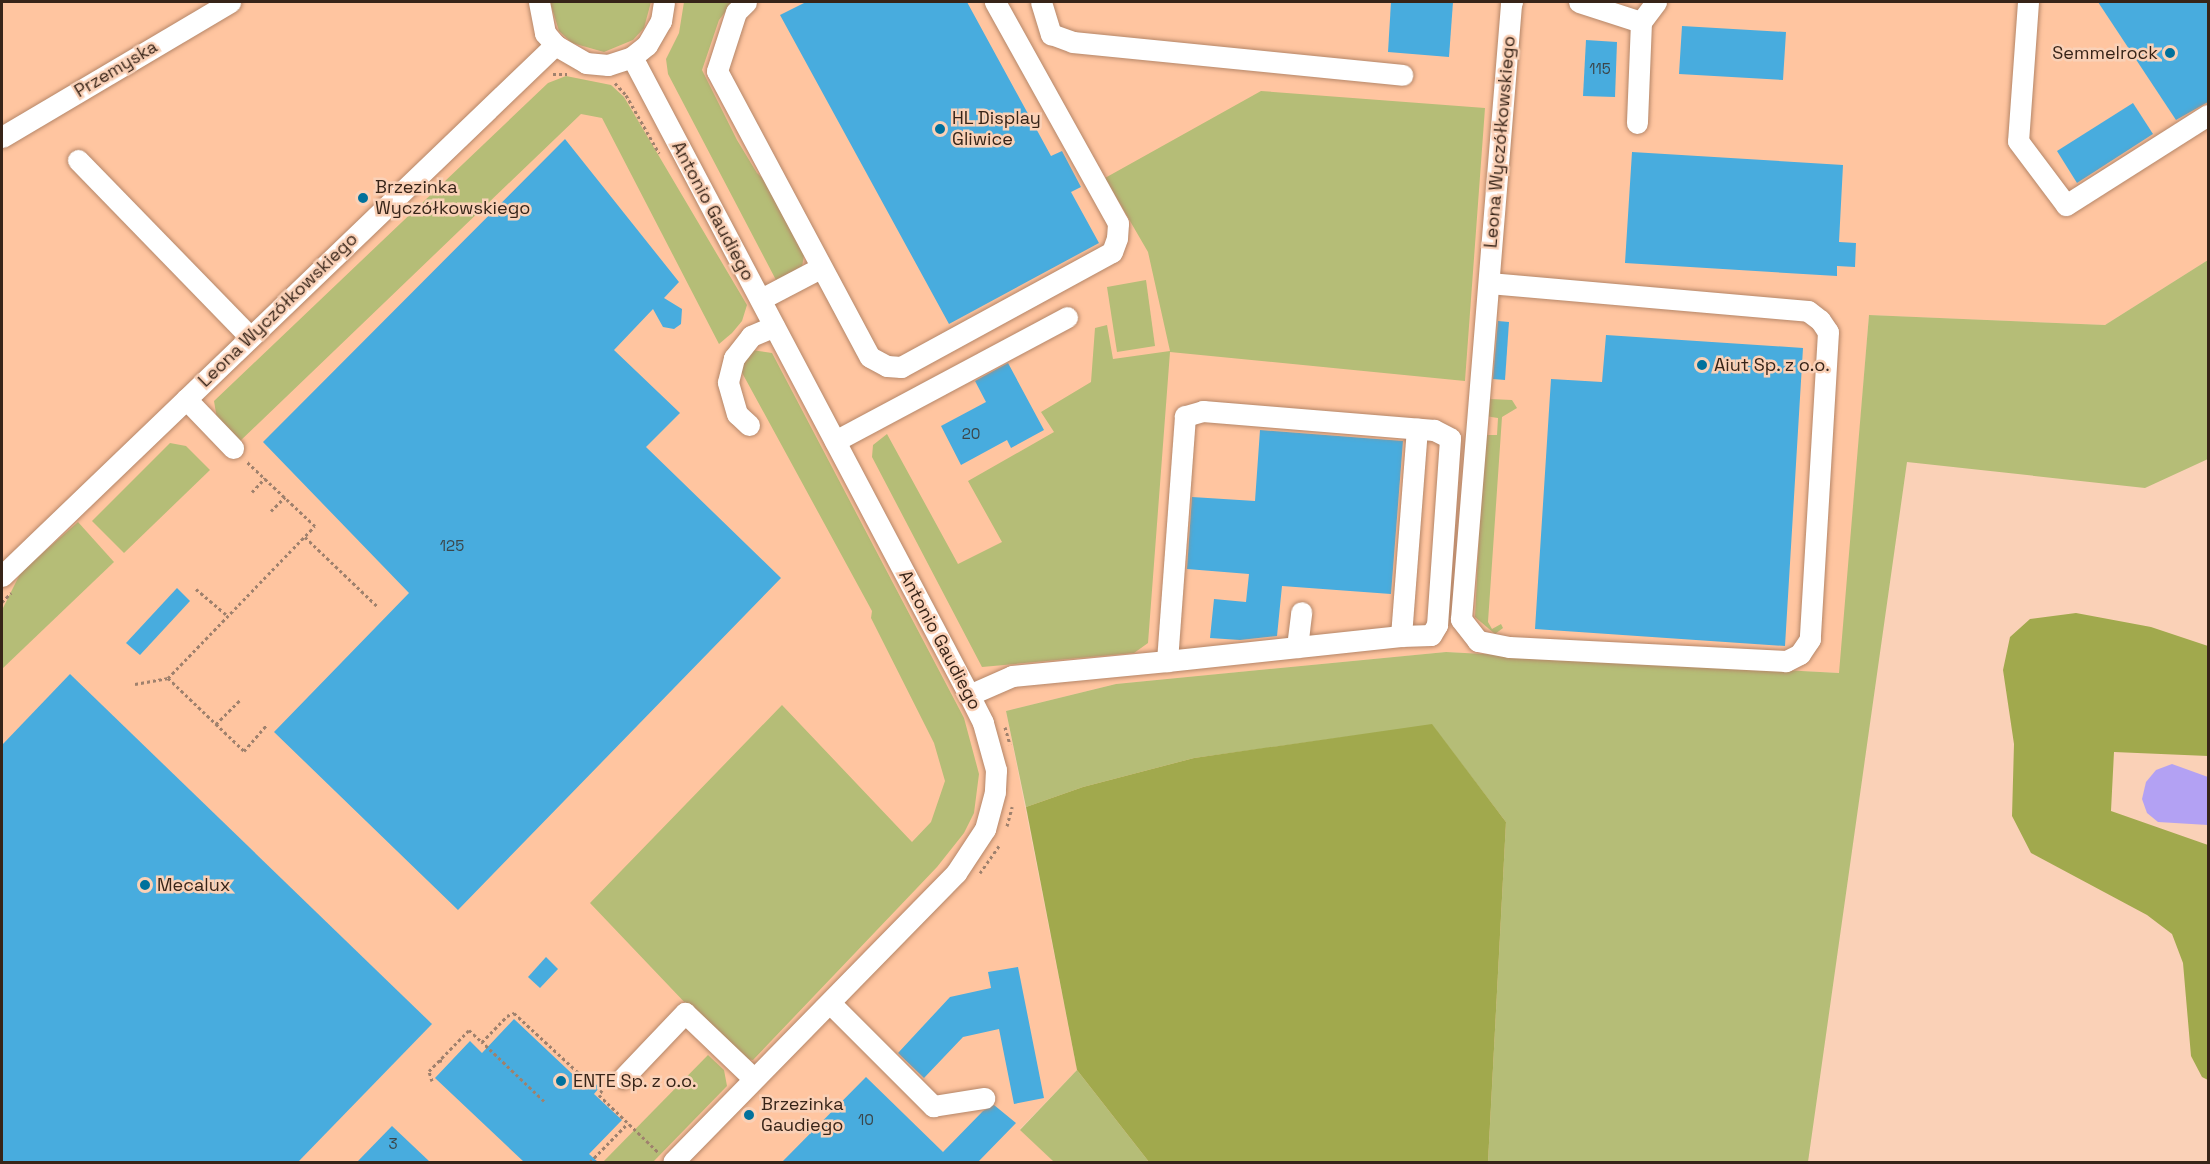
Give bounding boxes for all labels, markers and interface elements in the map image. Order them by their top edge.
street label: Leona Wyczółkowskiego [1480,35,1520,249]
street label: Przemyska [71,36,161,102]
place label: Semmelrock [2052,42,2158,64]
marker: Semmelrock [2163,46,2177,60]
house number: 115 [1589,60,1611,78]
place label: HL Display Gliwice [952,108,1041,150]
marker: HL Display Gliwice [933,122,947,136]
street label: Antonio Gaudiego [667,138,759,284]
place label: Brzezinka Wyczółkowskiego [375,177,530,219]
marker: Brzezinka Wyczółkowskiego [356,191,370,205]
street label: Leona Wyczółkowskiego [194,228,362,392]
place label: Aiut Sp. z o.o. [1714,354,1830,376]
marker: Aiut Sp. z o.o. [1695,358,1709,372]
house number: 20 [962,425,980,443]
house number: 125 [440,537,464,555]
street label: Antonio Gaudiego [894,567,986,713]
place label: Mecalux [157,874,230,896]
marker: Mecalux [138,878,152,892]
place label: ENTE Sp. z o.o. [573,1070,697,1092]
marker: ENTE Sp. z o.o. [554,1074,568,1088]
place label: Brzezinka Gaudiego [761,1094,844,1136]
marker: Brzezinka Gaudiego [742,1108,756,1122]
house number: 10 [858,1111,874,1129]
house number: 3 [388,1135,398,1153]

